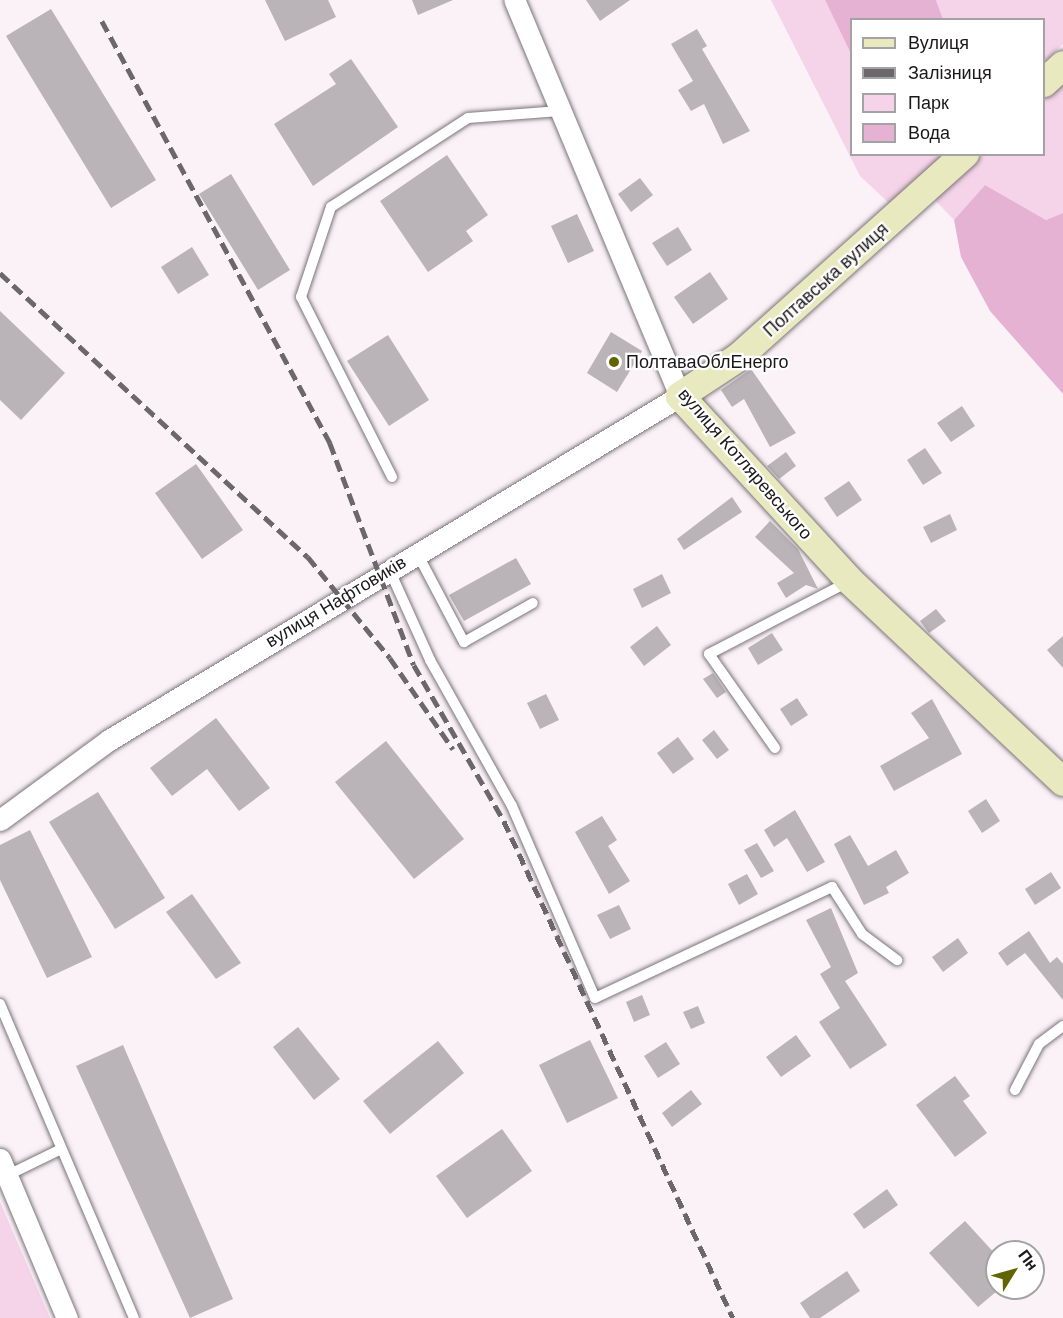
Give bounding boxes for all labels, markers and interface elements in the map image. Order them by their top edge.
legend [850,18,1045,156]
text: Вулиця [908,33,969,53]
text: Залізниця [908,63,992,83]
text: Парк [908,93,949,113]
text: Вода [908,123,950,143]
street label: Полтавська вулиця [759,218,893,342]
place label: ПолтаваОблЕнерго [626,351,789,373]
marker: ПолтаваОблЕнерго [607,355,621,369]
street label: вулиця Котляревського [673,384,817,544]
street label: вулиця Нафтовиків [262,552,410,652]
north arrow [985,1240,1045,1300]
text: Пн [1015,1246,1041,1274]

